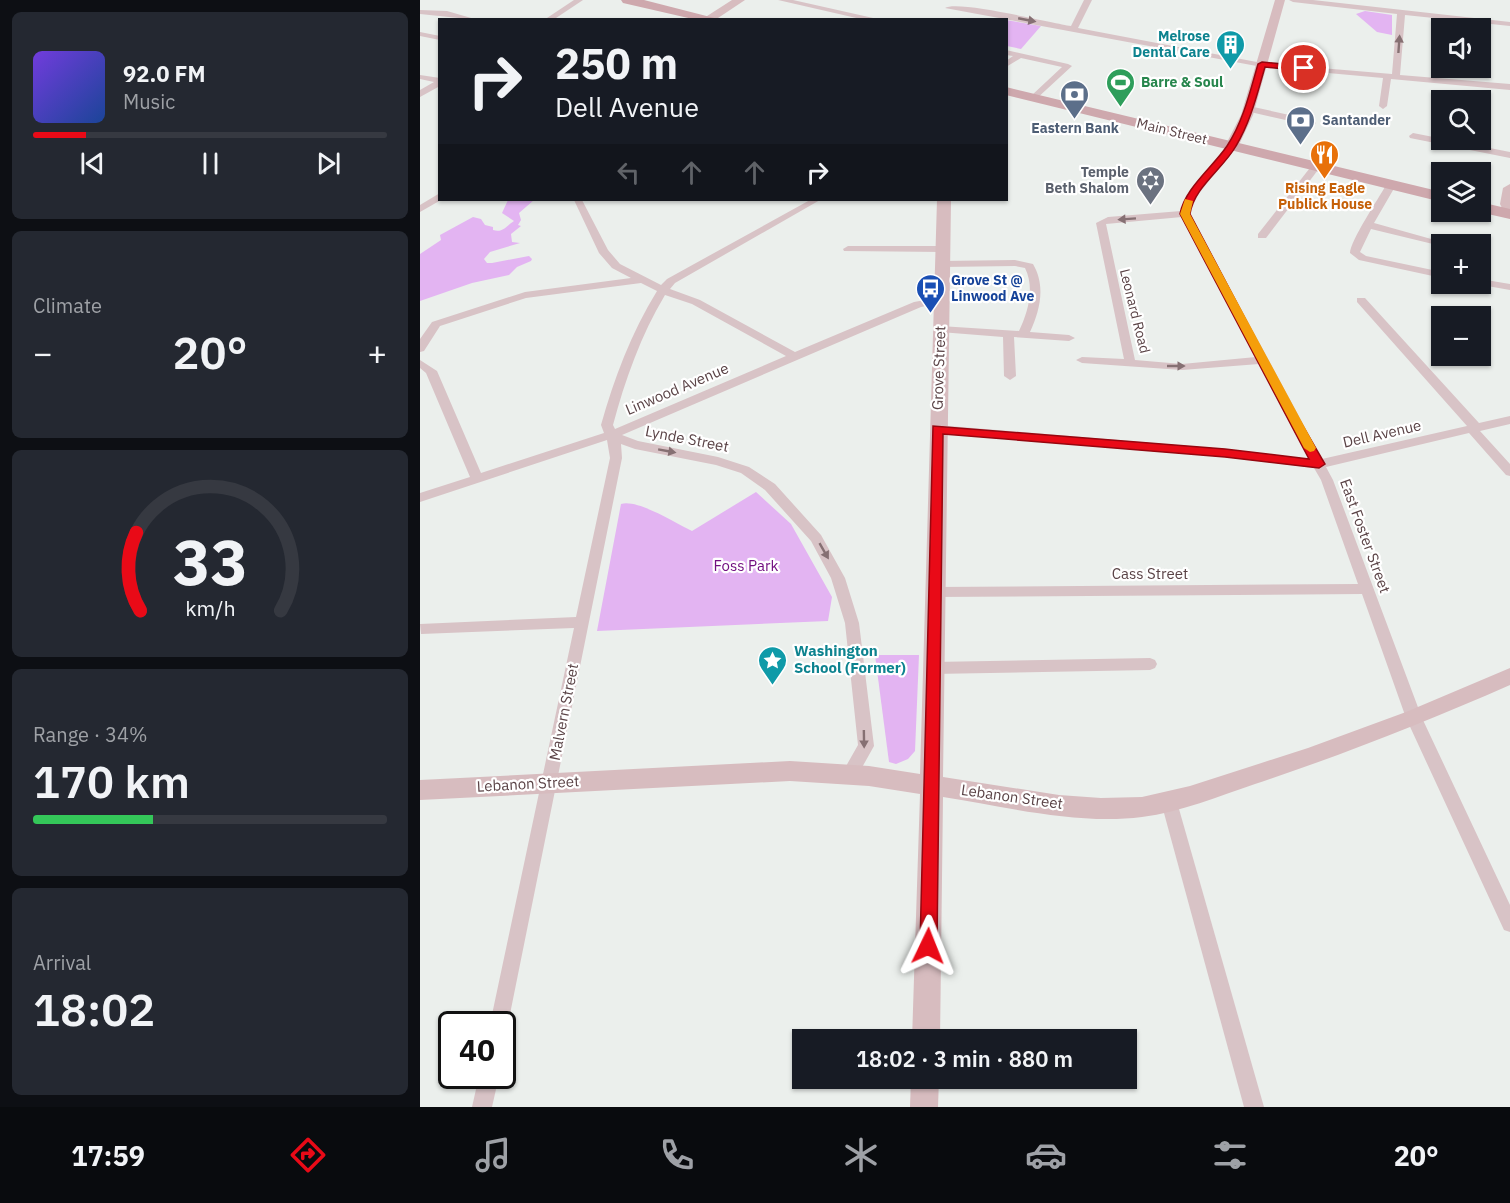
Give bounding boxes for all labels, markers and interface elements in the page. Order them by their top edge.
one-way arrow [1018,16,1037,25]
map controls [1431,18,1491,366]
button: sound [1431,18,1491,78]
place label: Melrose Dental Care [1133,27,1210,61]
building icon: Melrose Dental Care [1215,28,1247,70]
one-way arrow [1394,35,1403,54]
text: 250 m [555,36,678,91]
icon: right [456,42,534,120]
pin [1278,42,1329,93]
icon: arrive [1287,51,1320,84]
text: 92.0 FM [123,59,206,88]
sports icon: Barre & Soul [1104,66,1136,108]
place label: Barre & Soul [1141,73,1223,91]
bank icon: Eastern Bank [1059,78,1091,120]
text: Music [123,88,175,115]
text: Dell Avenue [555,89,699,124]
button: search [1431,90,1491,150]
bank icon: Santander [1285,104,1317,146]
place label: Santander [1322,111,1391,129]
street label: Main Street [1135,114,1209,148]
place label: Eastern Bank [1031,119,1120,137]
restaurant icon: Rising Eagle Publick House [1309,138,1341,180]
icon: previous [76,147,109,180]
icon: pause [194,147,227,180]
icon: next [312,147,345,180]
icon: left [612,156,645,189]
icon: ahead [675,156,708,189]
icon: ahead [738,156,771,189]
icon: right [801,156,834,189]
button: layers [1431,162,1491,222]
place label: Temple Beth Shalom [1045,163,1129,197]
synagogue icon: Temple Beth Shalom [1134,164,1166,206]
place label: Rising Eagle Publick House [1278,179,1372,213]
one-way arrow [1117,214,1136,223]
button: + [1431,234,1491,294]
street label: Leonard Road [1116,267,1154,355]
place label: Grove St @ Linwood Ave [951,271,1035,305]
bus stop icon: Grove St @ Linwood Ave [914,272,946,314]
text: Climate [33,292,102,319]
button: − [1431,306,1491,366]
text: 20° [172,323,248,381]
street label: Grove Street [928,326,949,410]
text: − [33,331,53,374]
text: + [367,331,387,374]
street label: Linwood Avenue [622,358,731,419]
one-way arrow [1167,362,1186,371]
street label: Dell Avenue [1341,415,1423,452]
street label: Lynde Street [644,421,730,456]
one-way arrow [658,447,677,456]
street label: East Foster Street [1336,476,1395,595]
text: 33 [173,521,247,602]
one-way arrow [819,543,830,559]
park label: Foss Park [714,556,779,575]
street label: Cass Street [1112,564,1188,583]
text: km/h [185,594,235,622]
place label: Washington School (Former) [794,641,906,677]
place icon: Washington School (Former) [757,644,789,686]
street label: Malvern Street [545,662,582,762]
text: Range · 34% [33,721,148,748]
one-way arrow [859,730,869,749]
text: 170 km [33,752,190,810]
street label: Lebanon Street [476,771,580,796]
street label: Lebanon Street [960,780,1064,813]
position arrow [896,914,960,978]
text: Arrival [33,949,91,976]
text: 18:02 [33,980,155,1038]
speed limit sign: 40 [438,1011,516,1089]
text: 18:02 · 3 min · 880 m [856,1044,1073,1073]
icon: directions [287,1134,329,1176]
icon: music [472,1134,514,1176]
icon: phone [656,1134,698,1176]
icon: climate [840,1134,882,1176]
icon: car [1025,1134,1067,1176]
icon: filters [1209,1134,1251,1176]
text: 17:59 [71,1138,145,1173]
text: 20° [1394,1138,1439,1173]

